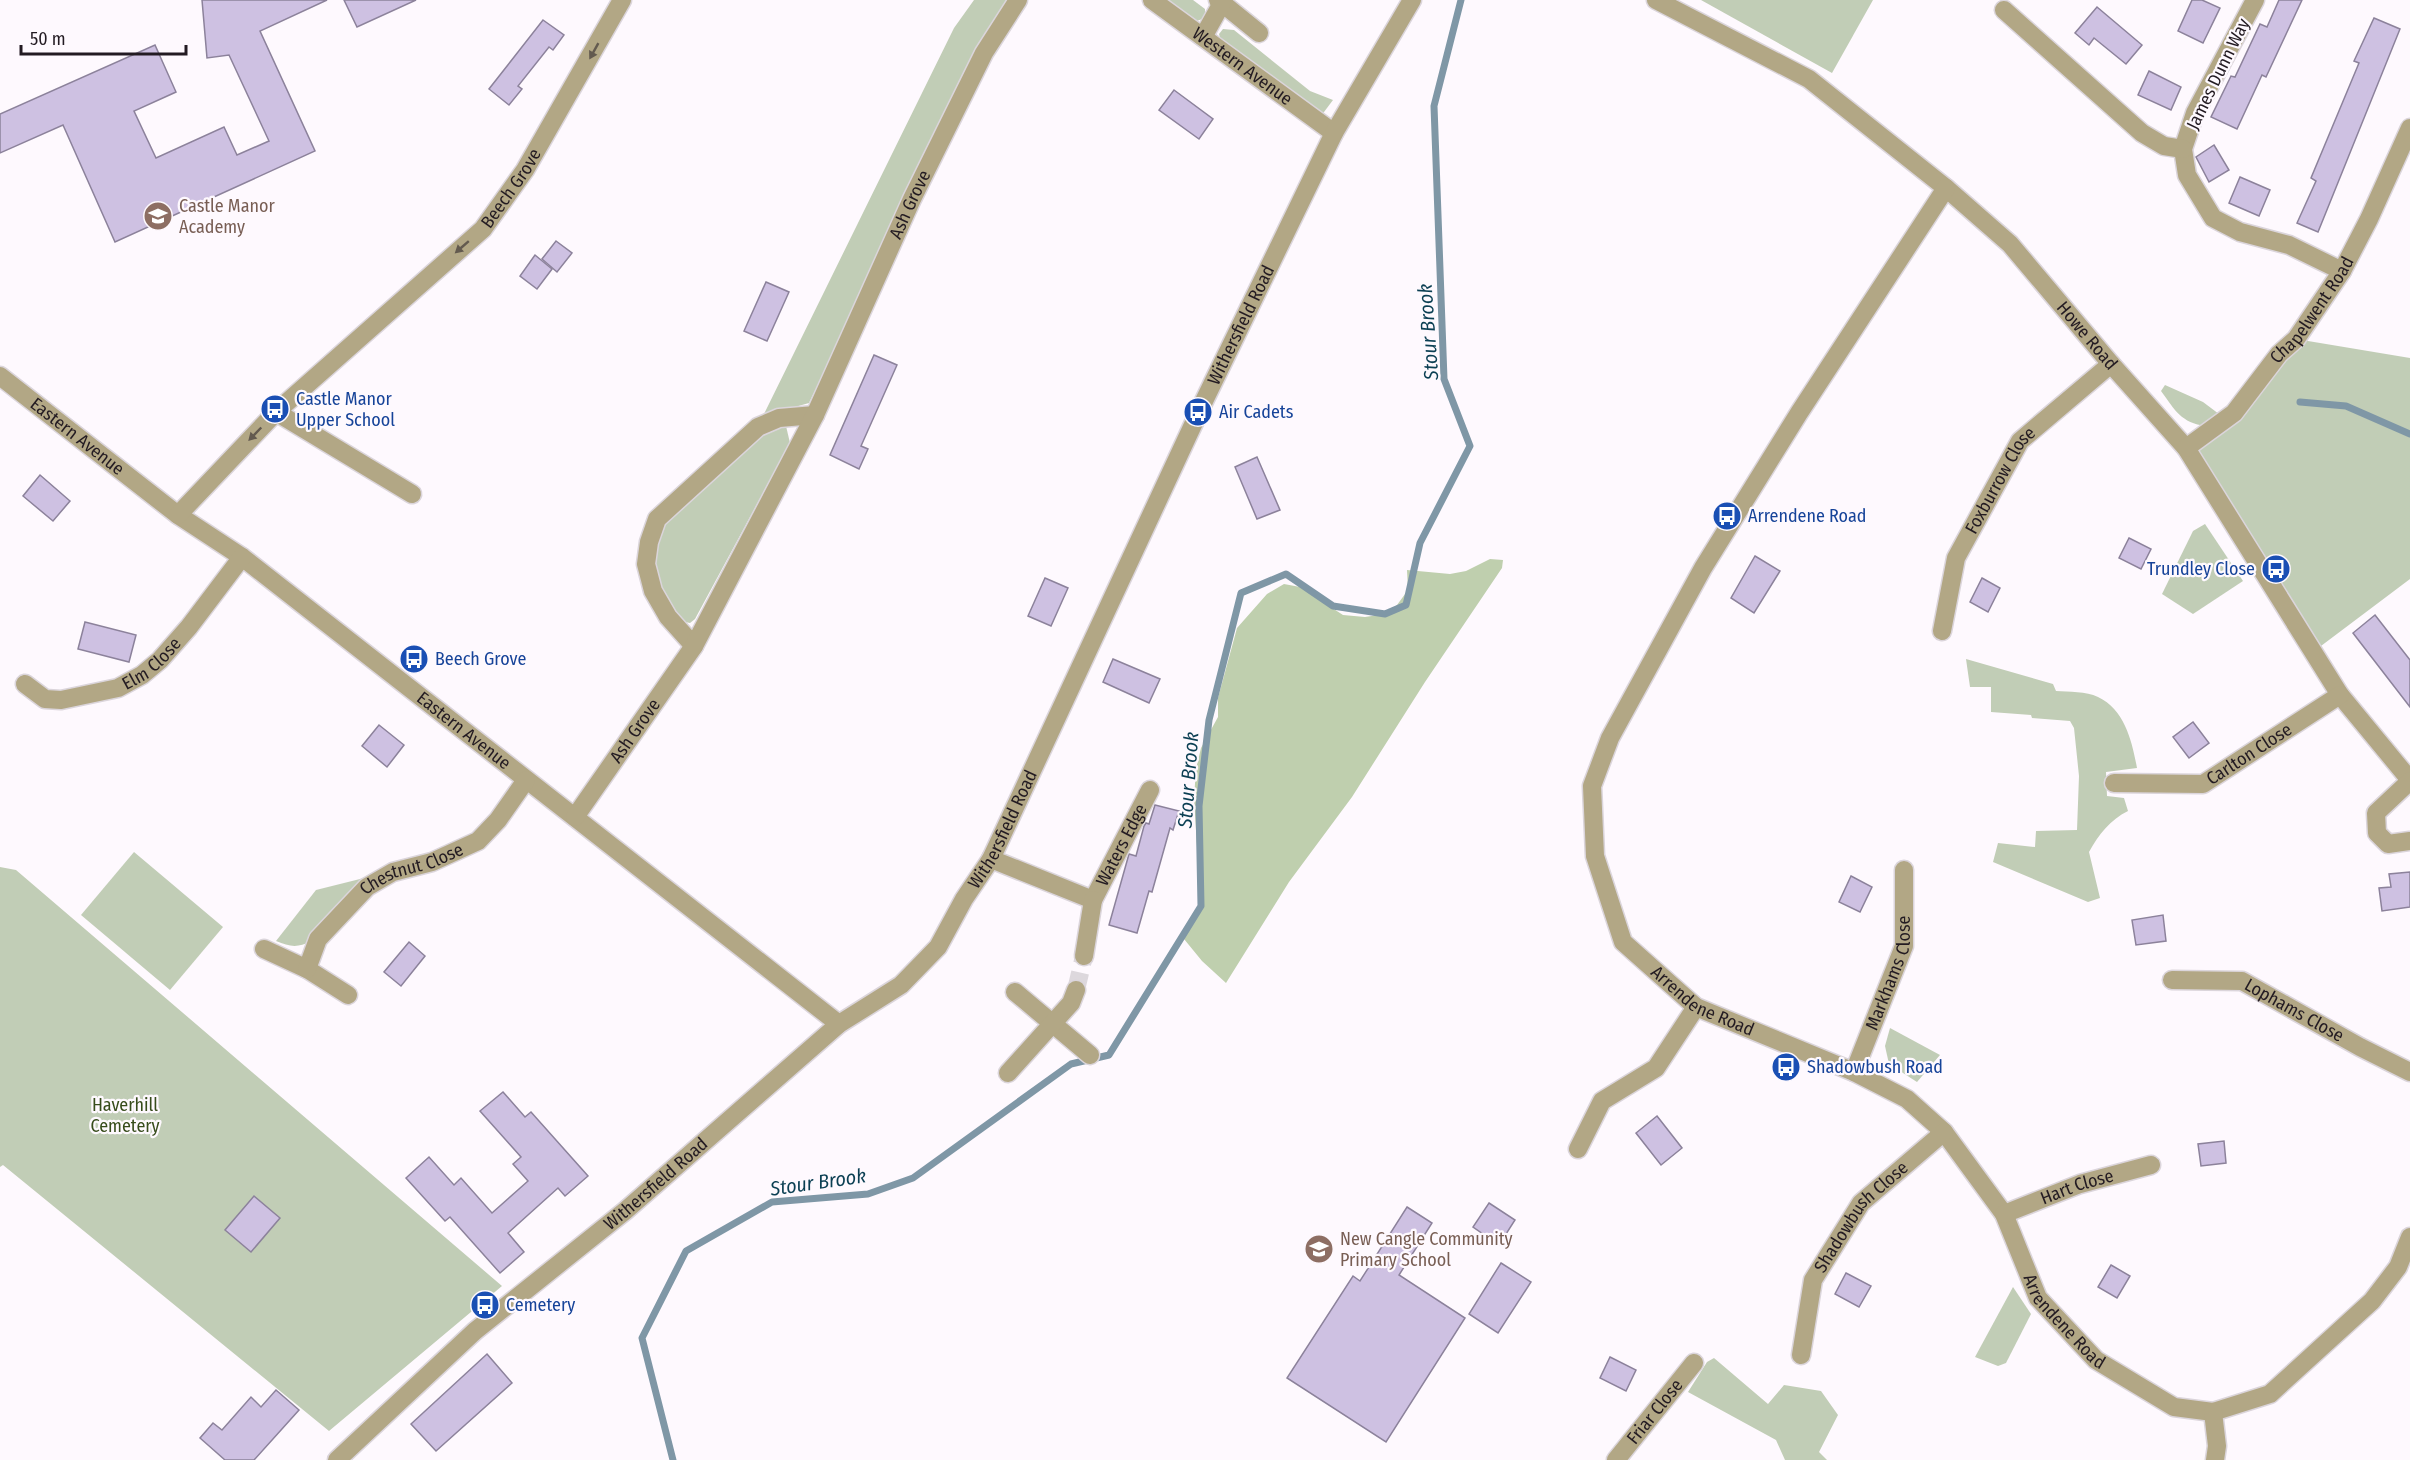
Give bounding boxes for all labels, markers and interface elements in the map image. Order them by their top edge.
street label: James Dunn Way [2182,15,2254,133]
scale bar [21,18,186,56]
street label: Western Avenue [1188,22,1297,110]
text: 50 m [30,28,66,50]
one-way arrow [589,43,599,60]
street label: Beech Grove [476,145,546,232]
street label: Ash Grove [885,166,936,242]
place label: Castle Manor Academy [179,195,275,238]
school or university icon: Castle Manor Academy [142,200,174,232]
one-way arrow [455,240,470,254]
street label: Chapelwent Road [2265,253,2359,368]
street label: Withersfield Road [1203,262,1279,388]
water label: Stour Brook [1413,283,1443,382]
street label: Howe Road [2052,297,2122,374]
place label: Castle Manor Upper School [296,388,395,431]
street label: Eastern Avenue [26,393,129,480]
bus stop icon: Castle Manor Upper School [259,393,291,425]
bus stop icon: Air Cadets [1182,396,1214,428]
place label: Air Cadets [1219,401,1294,423]
street label: Foxburrow Close [1960,422,2040,538]
one-way arrow [249,426,263,440]
bus stop icon: Arrendene Road [1711,500,1743,532]
place label: Arrendene Road [1748,505,1866,527]
bus stop icon: Trundley Close [2260,553,2292,585]
place label: Trundley Close [2147,558,2255,580]
street label: Elm Close [118,633,186,695]
bus stop icon: Beech Grove [398,643,430,675]
place label: Beech Grove [435,648,526,670]
street label: Eastern Avenue [412,687,515,774]
street label: Ash Grove [605,694,665,767]
street label: Carlton Close [2202,718,2296,790]
water label: Stour Brook [1173,731,1203,830]
street label: Withersfield Road [963,767,1042,893]
street label: Waters Edge [1091,800,1152,890]
street label: Chestnut Close [355,838,467,899]
street label: Markhams Close [1861,915,1915,1033]
street label: Arrendene Road [1646,961,1757,1041]
street label: Lophams Close [2241,974,2348,1047]
bus stop icon: Shadowbush Road [1770,1051,1802,1083]
place label: Shadowbush Road [1807,1056,1943,1078]
park label: Haverhill Cemetery [90,1094,160,1137]
street label: Withersfield Road [599,1133,712,1235]
street label: Shadowbush Close [1809,1157,1913,1277]
water label: Stour Brook [768,1163,868,1201]
street label: Hart Close [2037,1165,2116,1210]
place label: New Cangle Community Primary School [1340,1228,1513,1271]
school or university icon: New Cangle Community Primary School [1303,1233,1335,1265]
street label: Arrendene Road [2019,1271,2109,1374]
bus stop icon: Cemetery [469,1289,501,1321]
place label: Cemetery [506,1294,575,1316]
street label: Friar Close [1622,1375,1688,1449]

